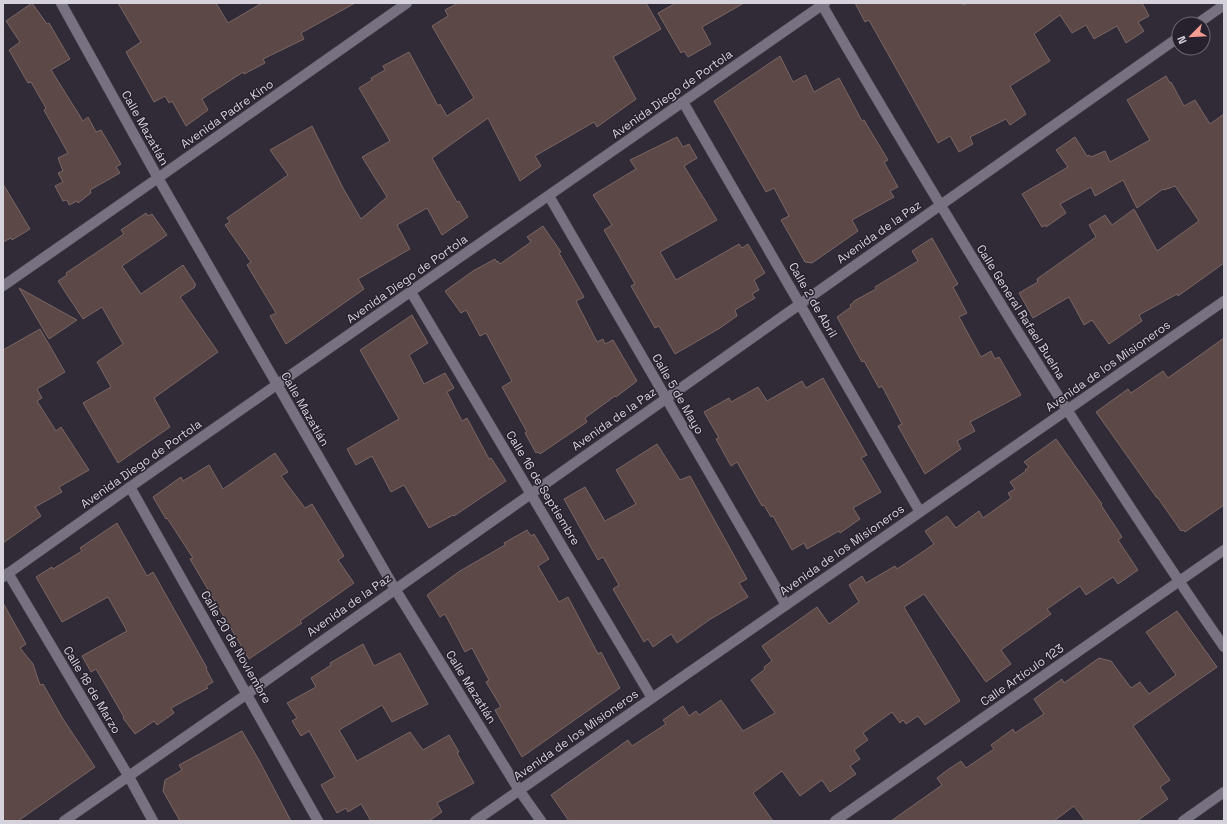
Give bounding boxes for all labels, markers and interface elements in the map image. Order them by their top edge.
north arrow [1171,16,1211,56]
text: N [1174,34,1190,46]
street label: Avenida Diego de Portola [608,46,736,142]
street label: Avenida Padre Kino [177,76,277,152]
street label: Calle Mazatlán [118,88,172,168]
street label: Avenida de la Paz [834,197,924,267]
street label: Avenida Diego de Portola [343,231,471,327]
street label: Calle General Rafael Buelna [973,242,1069,383]
street label: Calle 2 de Abril [785,259,841,341]
street label: Avenida de los Misioneros [1042,317,1174,415]
street label: Calle 5 de Mayo [648,351,708,437]
street label: Calle Mazatlán [277,369,333,449]
street label: Avenida de la Paz [569,384,659,454]
street label: Avenida Diego de Portola [77,416,205,512]
street label: Calle 16 de Septiembre [502,428,584,548]
street label: Avenida de los Misioneros [776,501,908,599]
street label: Avenida de la Paz [304,570,394,640]
street label: Calle 20 de Noviembre [197,588,275,706]
street label: Calle Artículo 123 [977,640,1067,710]
street label: Calle 18 de Marzo [60,643,124,737]
street label: Calle Mazatlán [442,647,500,727]
street label: Avenida de los Misioneros [510,686,642,784]

